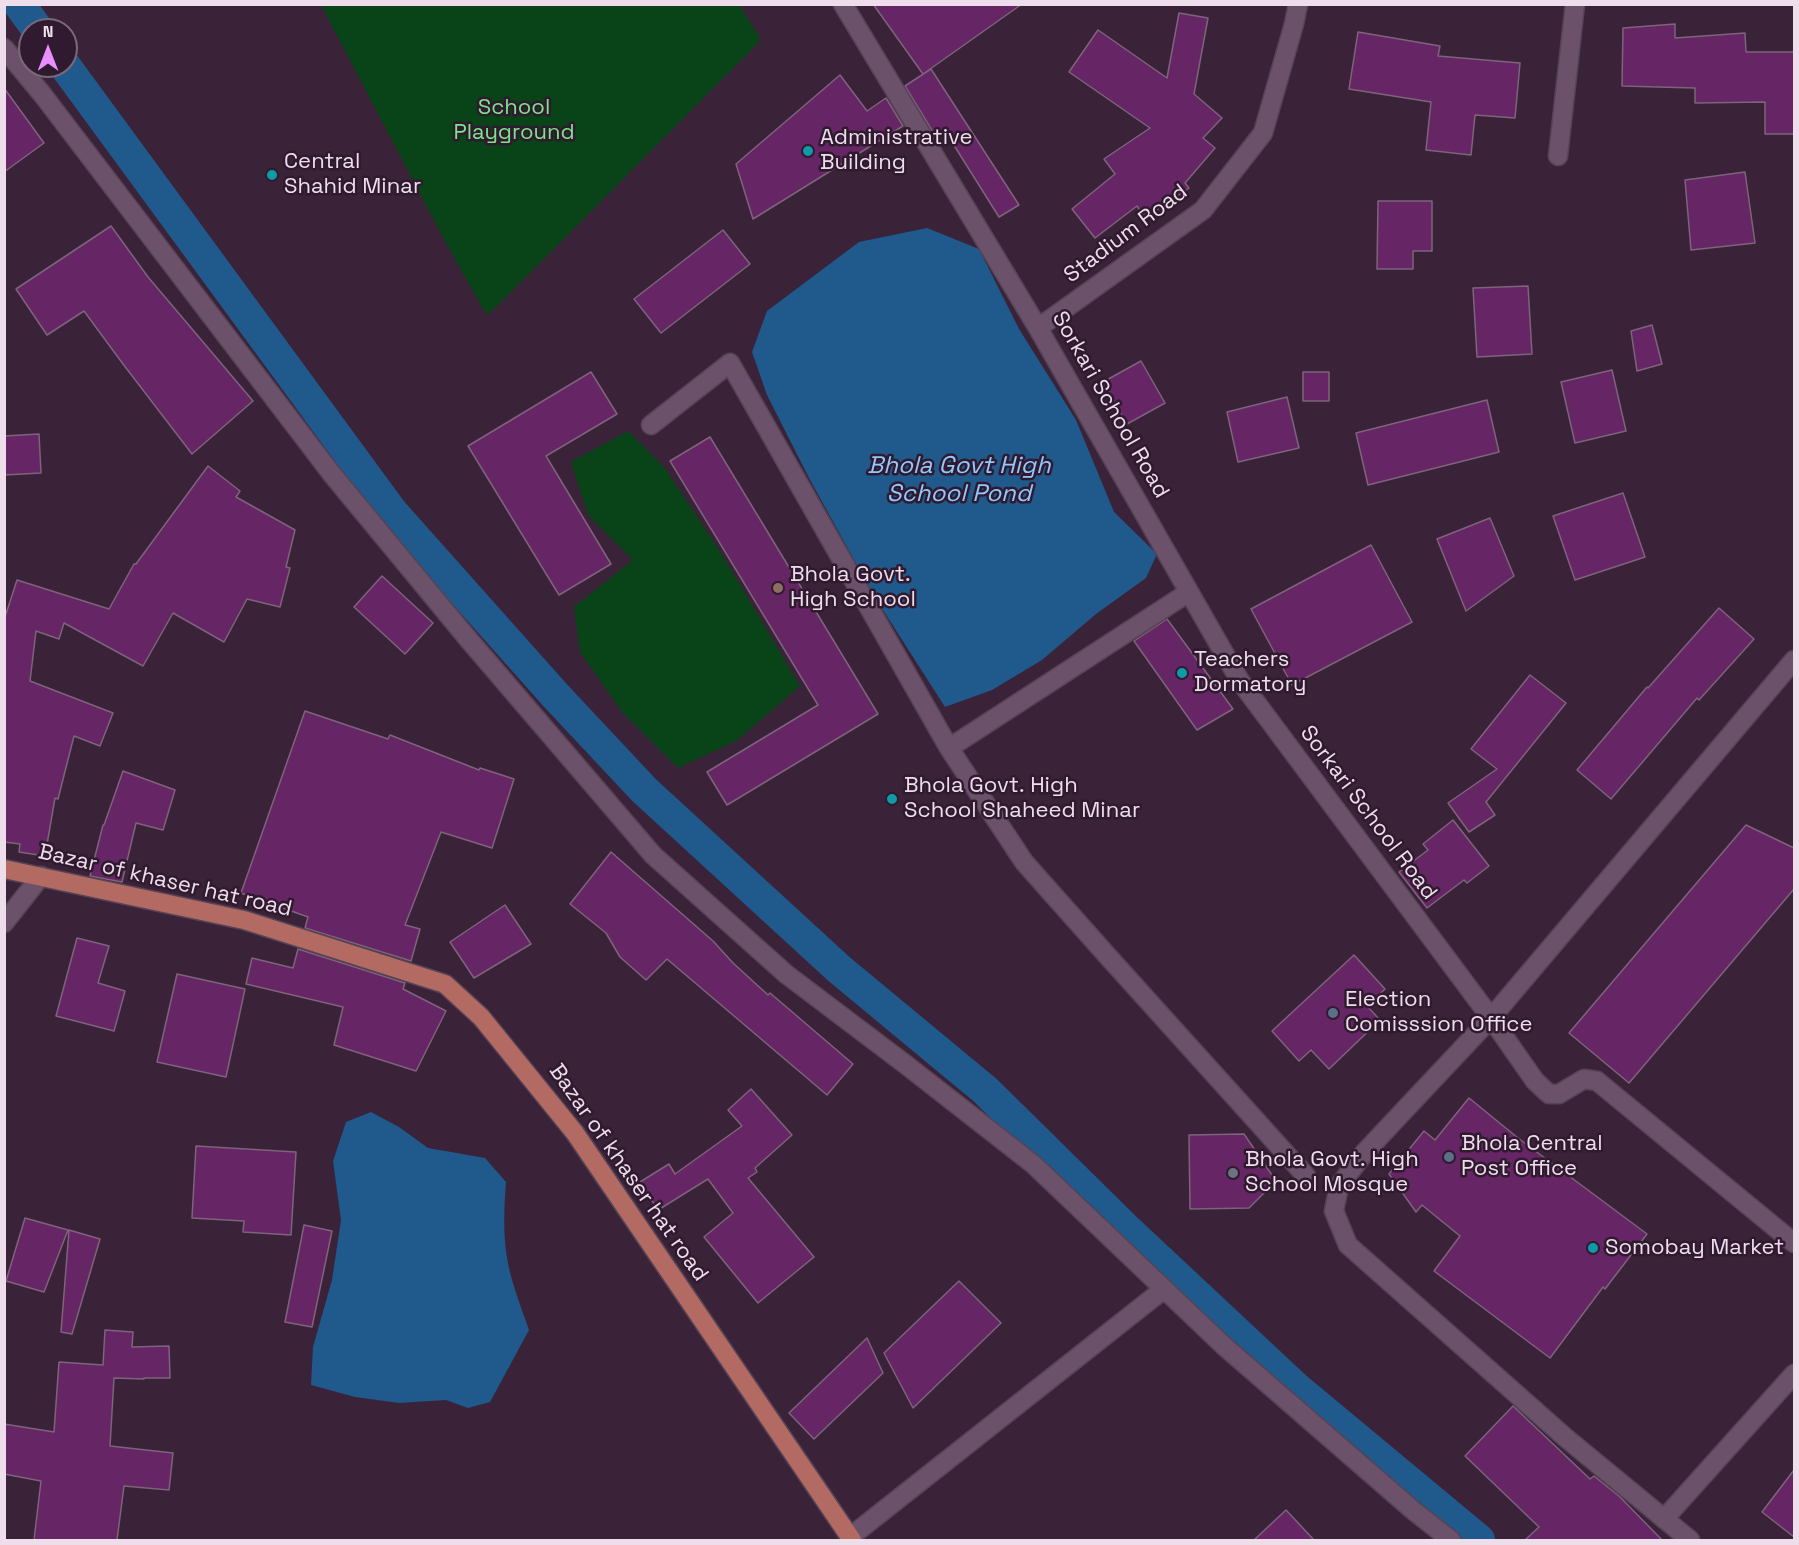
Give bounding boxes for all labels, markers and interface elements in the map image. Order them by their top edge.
north arrow [18,18,78,78]
text: N [43,21,53,42]
park label: School Playground [453,95,575,146]
place label: Administrative Building [820,125,972,176]
marker: Administrative Building [801,144,815,158]
place label: Central Shahid Minar [284,149,421,200]
marker: Central Shahid Minar [265,168,279,182]
street label: Stadium Road [1059,179,1193,289]
street label: Sorkari School Road [1046,307,1174,503]
water label: Bhola Govt High School Pond [867,452,1051,508]
place label: Bhola Govt. High School [790,562,916,614]
marker: Bhola Govt. High School [771,581,785,595]
place label: Teachers Dormatory [1194,647,1306,698]
marker: Teachers Dormatory [1175,666,1189,680]
street label: Sorkari School Road [1294,721,1442,905]
place label: Bhola Govt. High School Shaheed Minar [904,773,1140,824]
marker: Bhola Govt. High School Shaheed Minar [885,792,899,806]
street label: Bazar of khaser hat road [36,839,294,923]
place label: Election Comisssion Office [1345,987,1532,1038]
marker: Election Comisssion Office [1326,1006,1340,1020]
street label: Bazar of khaser hat road [543,1059,713,1287]
place label: Bhola Central Post Office [1461,1131,1603,1182]
place label: Bhola Govt. High School Mosque [1245,1147,1419,1198]
marker: Bhola Central Post Office [1442,1150,1456,1164]
marker: Bhola Govt. High School Mosque [1226,1166,1240,1180]
place label: Somobay Market [1605,1235,1784,1261]
marker: Somobay Market [1586,1241,1600,1255]

